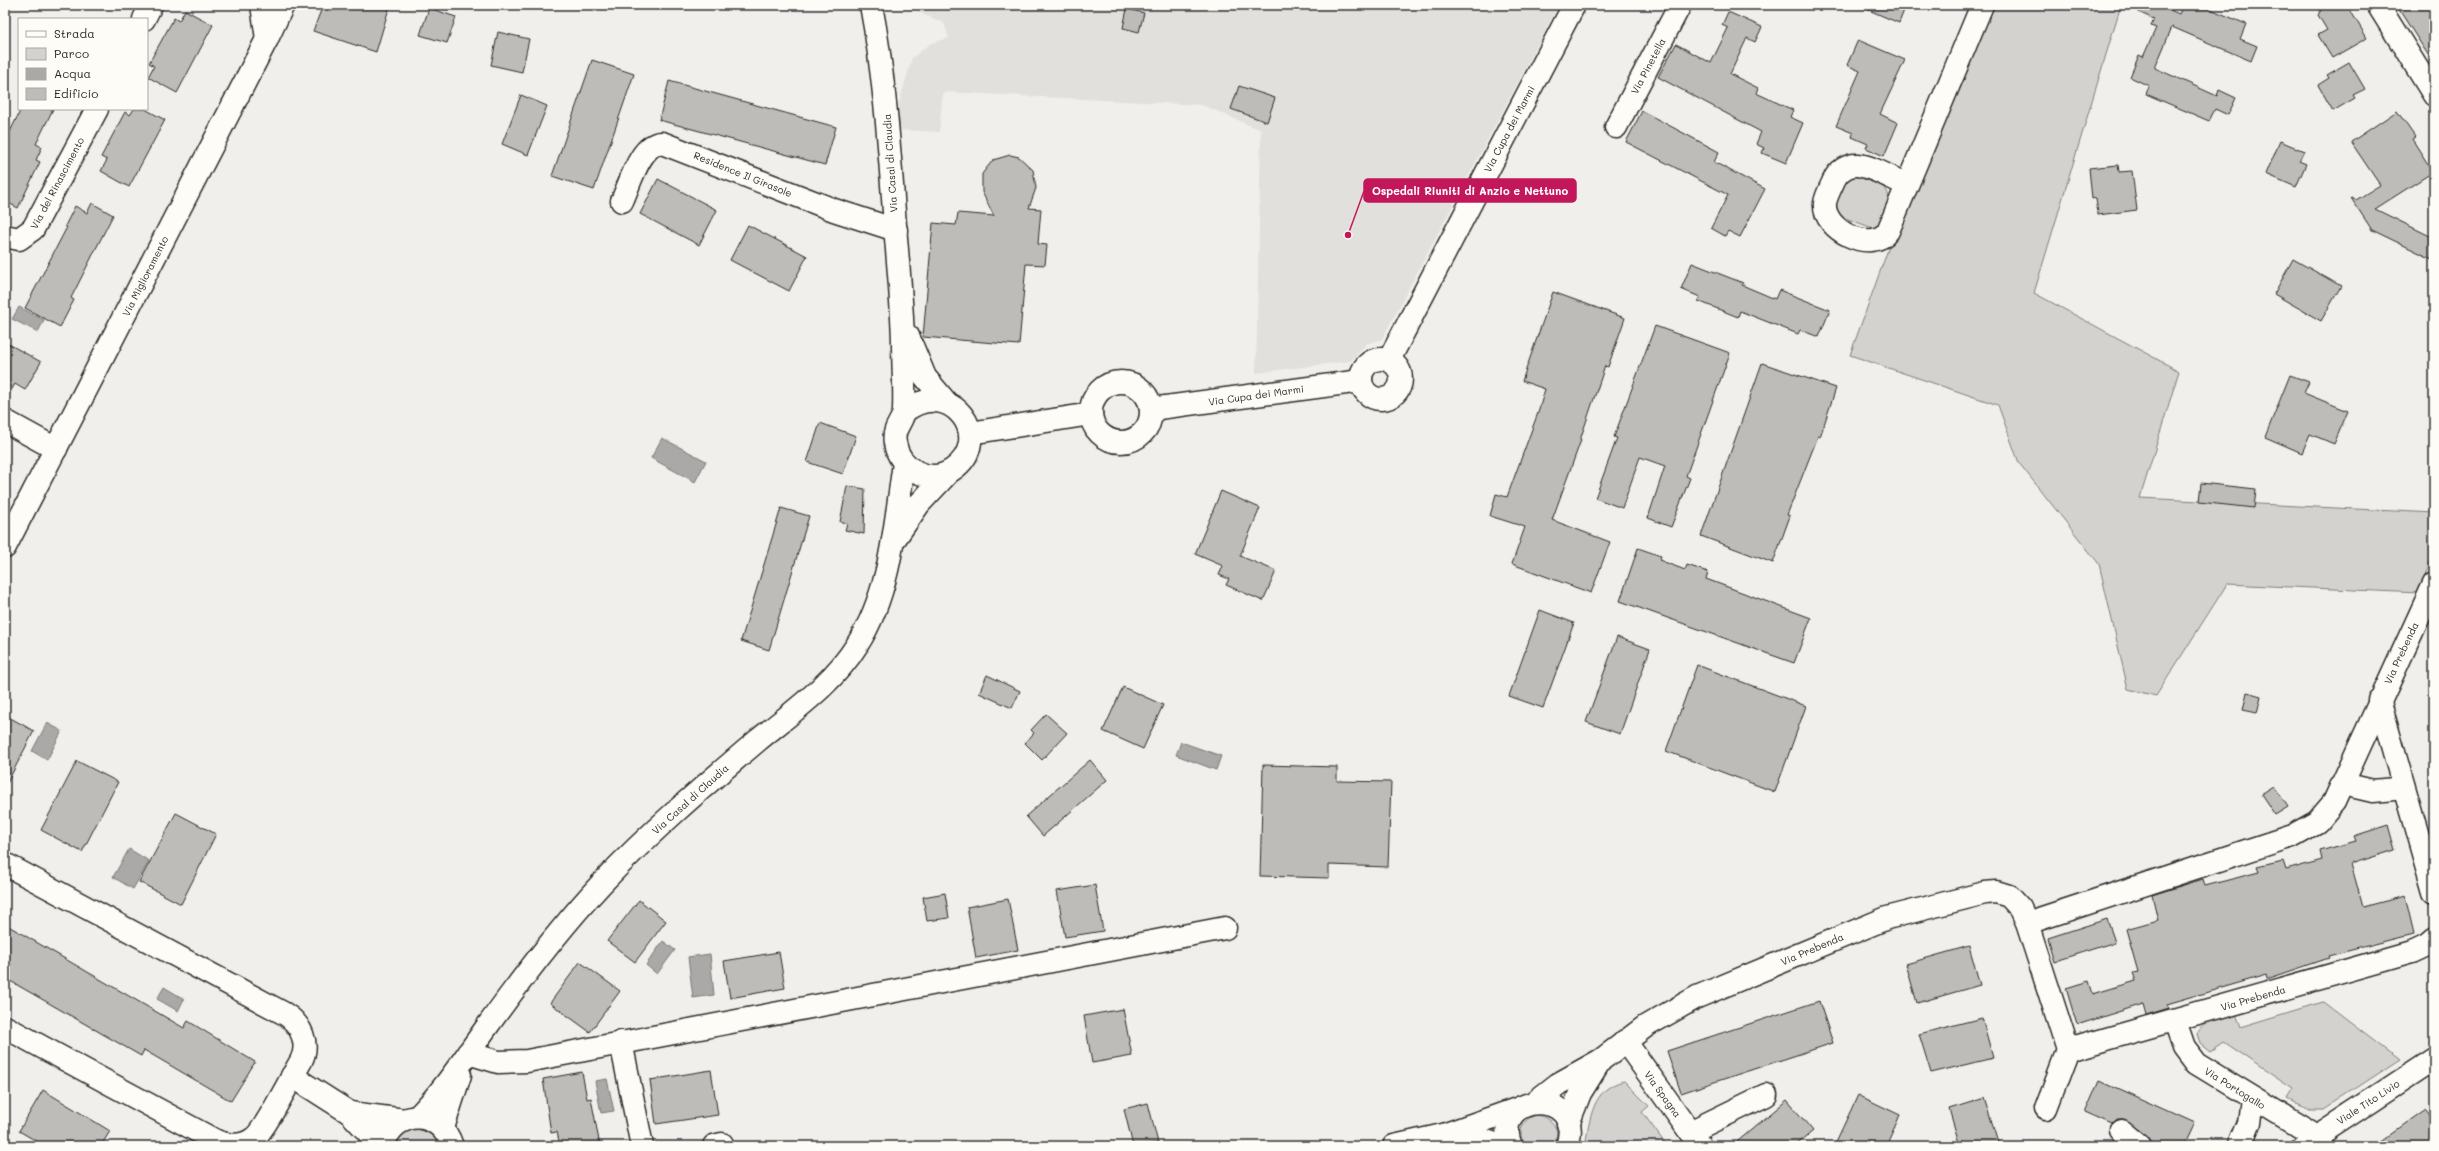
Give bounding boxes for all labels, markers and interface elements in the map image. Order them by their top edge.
legend [18,18,148,110]
text: Strada [54,25,95,41]
street label: Via Pinetella [1627,35,1669,97]
text: Parco [54,45,89,61]
text: Acqua [54,65,91,81]
street label: Via Cupa dei Marmi [1480,83,1538,175]
text: Edificio [54,85,98,101]
street label: Via Casal di Claudia [880,113,900,213]
street label: Via del Rinascimento [27,135,87,231]
street label: Residence Il Girasole [692,148,794,200]
callout: Ospedali Riuniti di Anzio e Nettuno [1364,179,1576,202]
text: Ospedali Riuniti di Anzio e Nettuno [1372,183,1568,198]
street label: Via Miglioramento [119,233,171,319]
street label: Via Cupa dei Marmi [1207,381,1305,409]
street label: Via Prebenda [2381,620,2421,686]
street label: Via Casal di Claudia [649,761,731,837]
street label: Via Prebenda [1778,929,1846,969]
street label: Via Prebenda [2219,982,2287,1014]
street label: Via Portogallo [2202,1064,2268,1112]
street label: Via Spagna [1641,1068,1685,1120]
street label: Viale Tito Livio [2334,1076,2402,1128]

